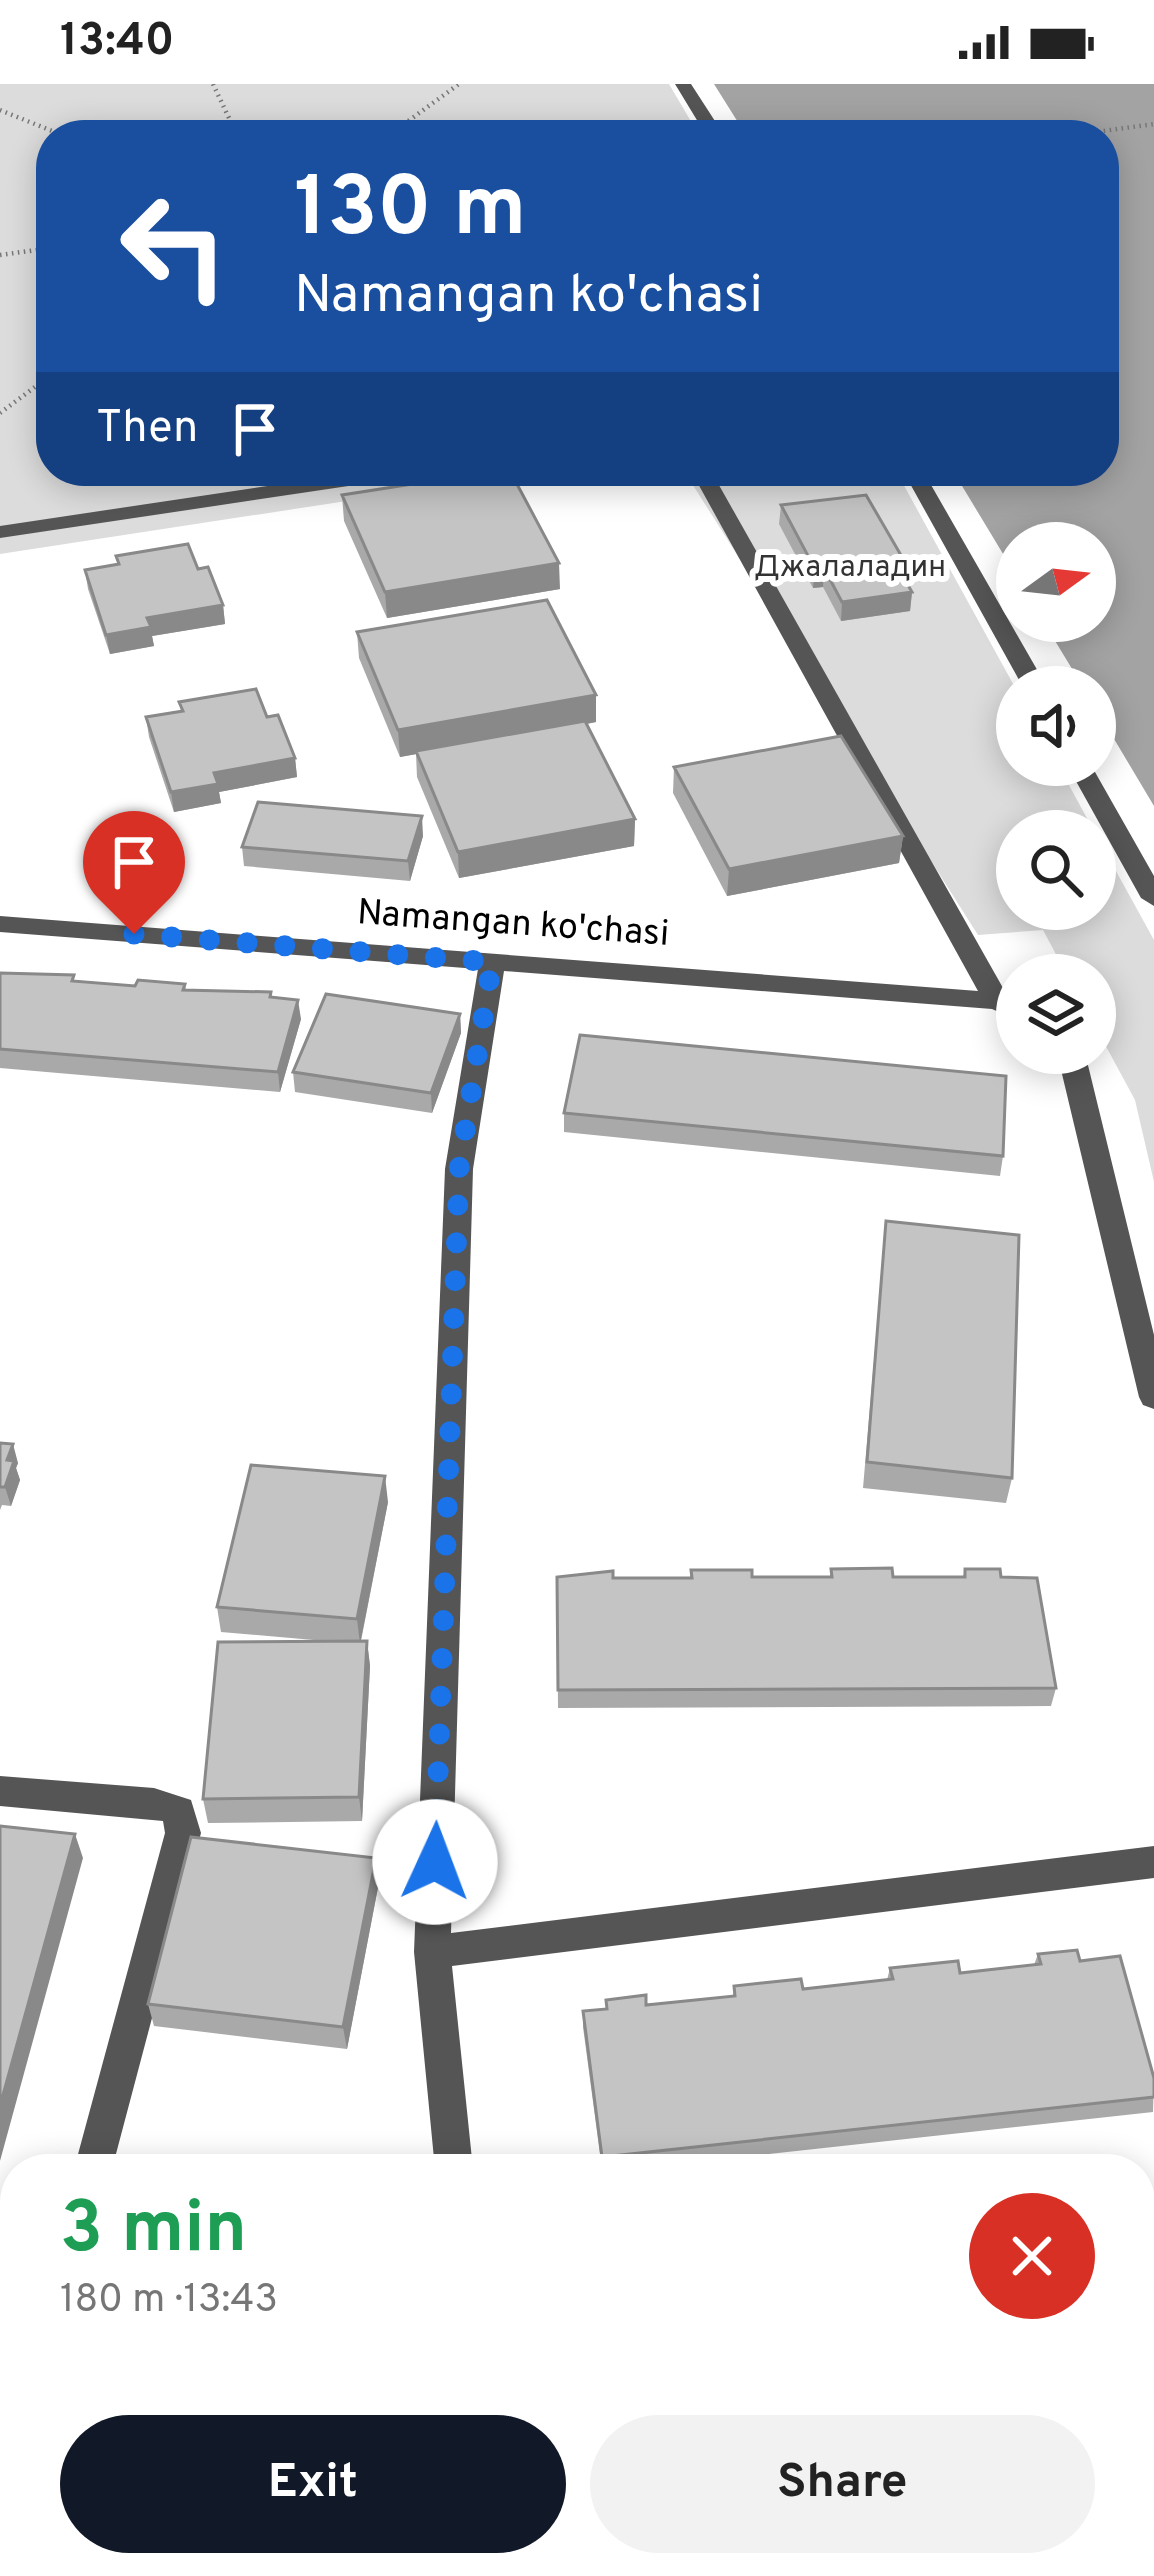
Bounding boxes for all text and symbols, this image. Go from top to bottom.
text: 13:40 [60,14,174,71]
text: 130 m [294,159,526,265]
icon: left [96,168,252,324]
text: Namangan ko'chasi [294,263,763,332]
icon: arrive [222,396,288,462]
text: Then [96,401,198,458]
north arrow [996,522,1116,642]
map controls [996,522,1116,1074]
park label: Джалаладин [754,550,946,587]
button: sound [996,666,1116,786]
button: search [996,810,1116,930]
pin [83,811,185,934]
icon: arrive [101,829,167,895]
street label: Namangan ko'chasi [355,891,671,959]
button: layers [996,954,1116,1074]
position arrow [372,1799,498,1925]
text: 3 min [60,2186,247,2278]
button: close [969,2193,1095,2319]
text: 180 m · 13:43 [60,2277,278,2326]
button: Exit [60,2415,566,2553]
button: Share [590,2415,1095,2553]

